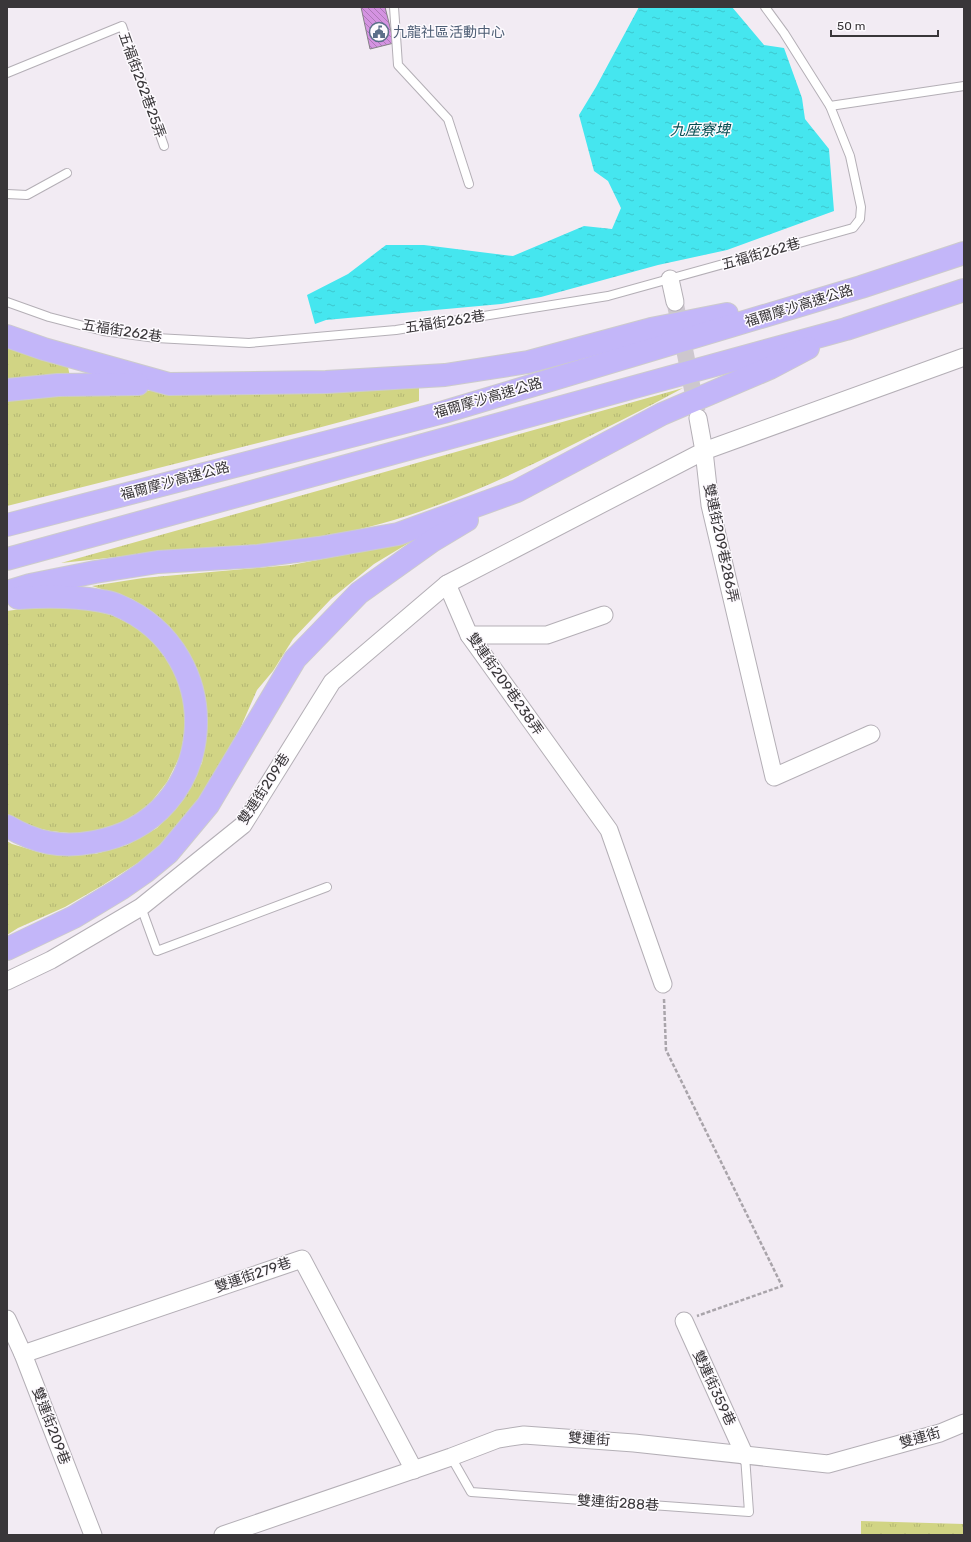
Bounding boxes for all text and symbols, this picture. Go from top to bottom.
scale bar [831,12,938,38]
text: 50 m [837,19,865,33]
public building icon: 九龍社區活動中心 [368,21,390,43]
place label: 九龍社區活動中心 [393,24,505,41]
street label: 五福街262巷25弄 [115,30,169,140]
water label: 九座寮埤 [670,121,732,139]
street label: 五福街262巷 [720,235,802,273]
street label: 福爾摩沙高速公路 [743,281,855,331]
street label: 五福街262巷 [404,307,486,337]
street label: 五福街262巷 [81,316,163,346]
street label: 福爾摩沙高速公路 [432,374,544,422]
street label: 福爾摩沙高速公路 [119,458,231,504]
street label: 雙連街209巷286弄 [700,482,742,604]
street label: 雙連街209巷238弄 [463,630,547,738]
street label: 雙連街209巷 [235,750,293,828]
street label: 雙連街279巷 [213,1254,293,1296]
street label: 雙連街359巷 [689,1348,739,1428]
street label: 雙連街209巷 [28,1385,74,1467]
street label: 雙連街 [897,1424,943,1452]
street label: 雙連街 [567,1429,611,1449]
street label: 雙連街288巷 [576,1492,660,1514]

